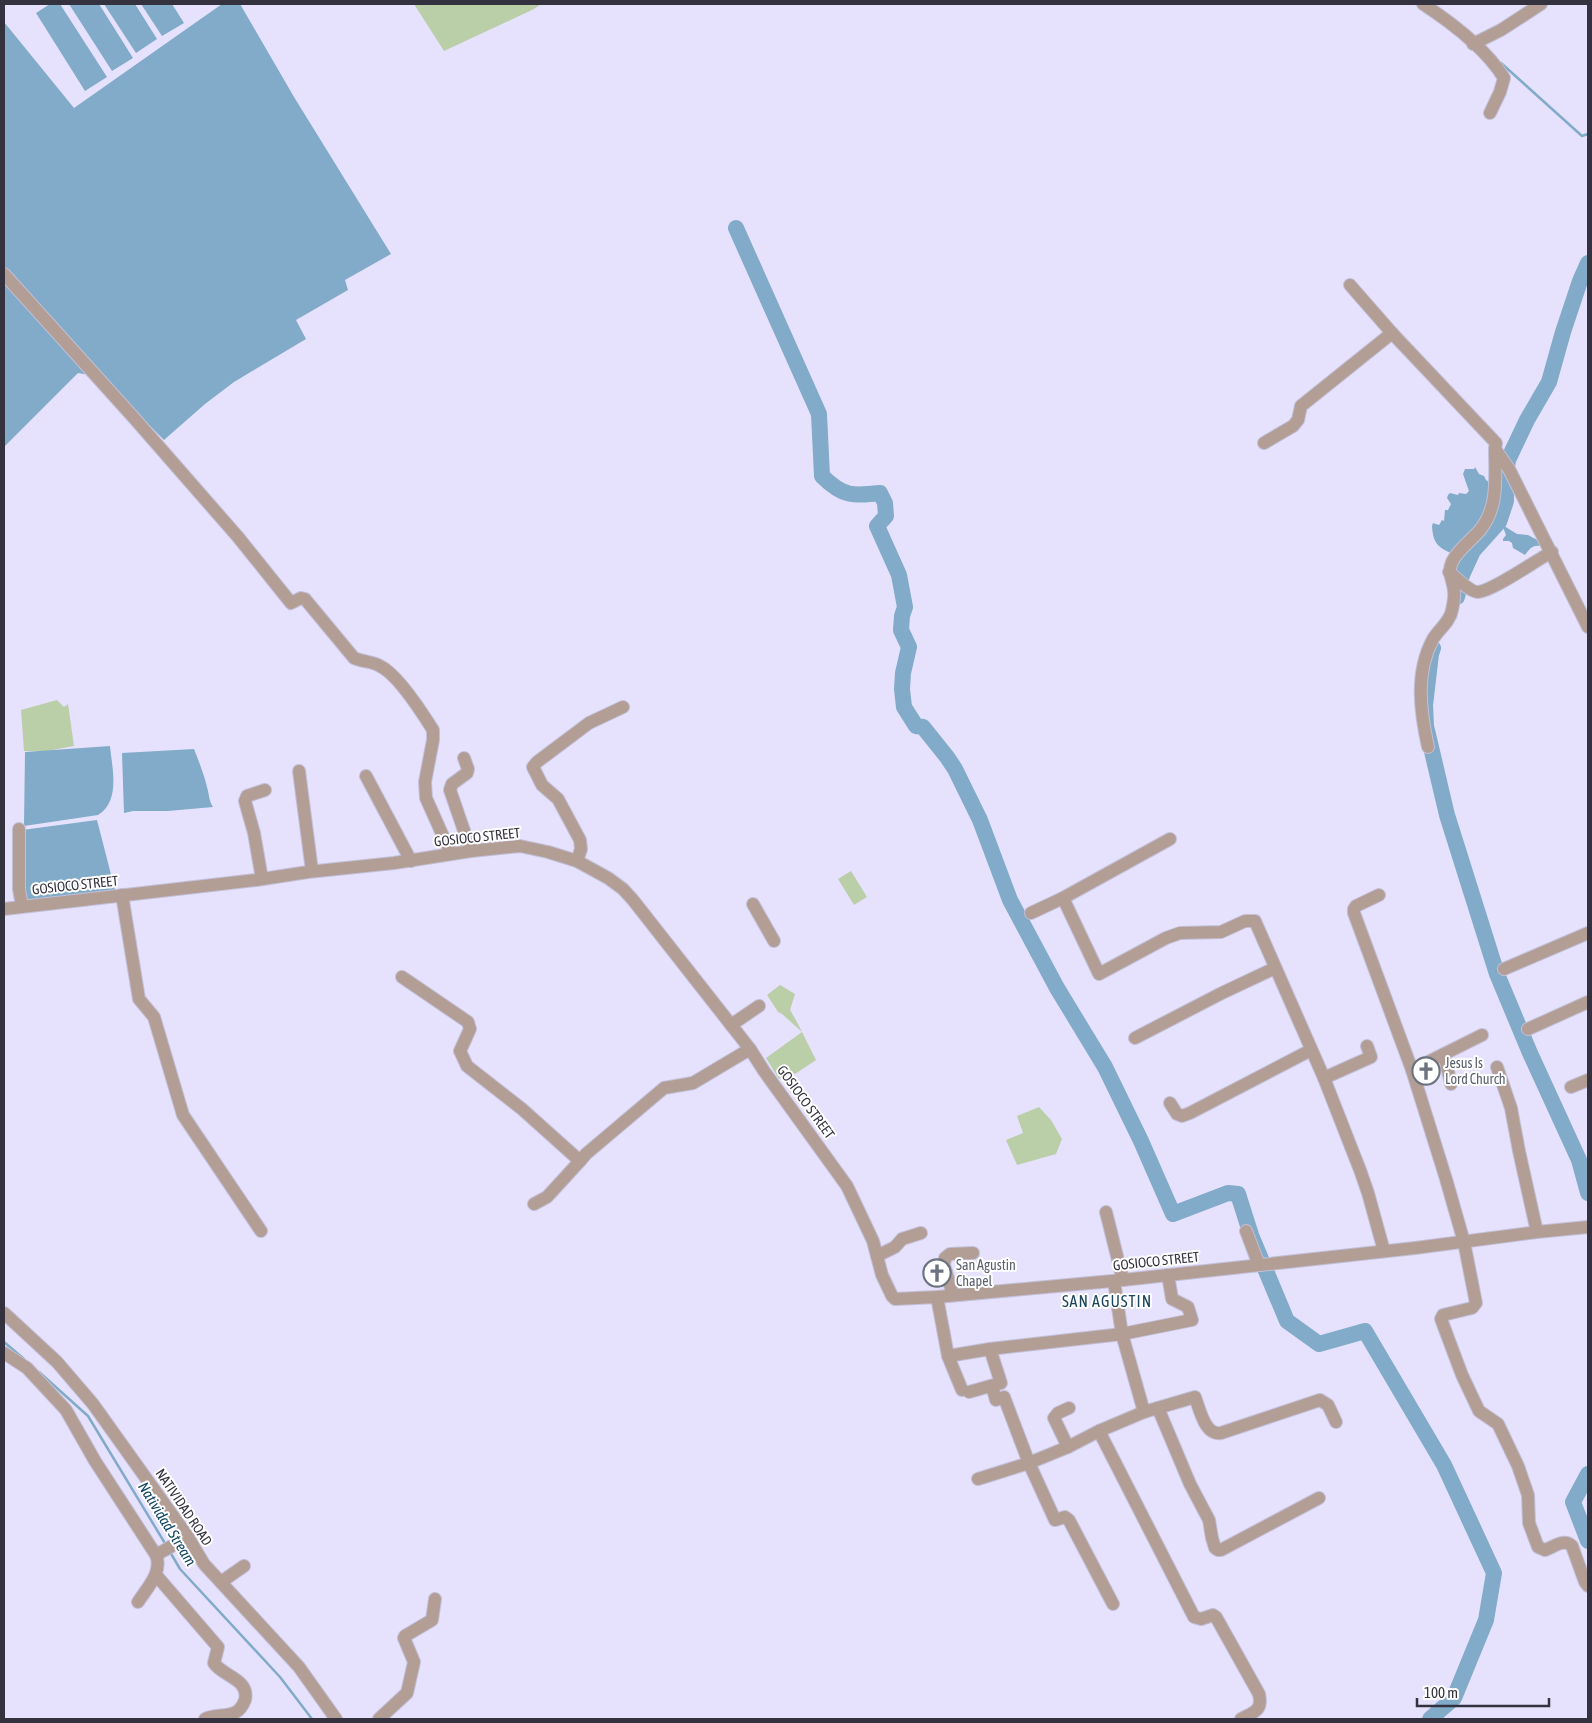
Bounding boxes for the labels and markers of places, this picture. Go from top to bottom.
place label: Jesus Is Lord Church [1445,1055,1506,1087]
church icon: Jesus Is Lord Church [1411,1056,1441,1086]
place label: San Agustin Chapel [956,1257,1016,1289]
church icon: San Agustin Chapel [922,1258,952,1288]

